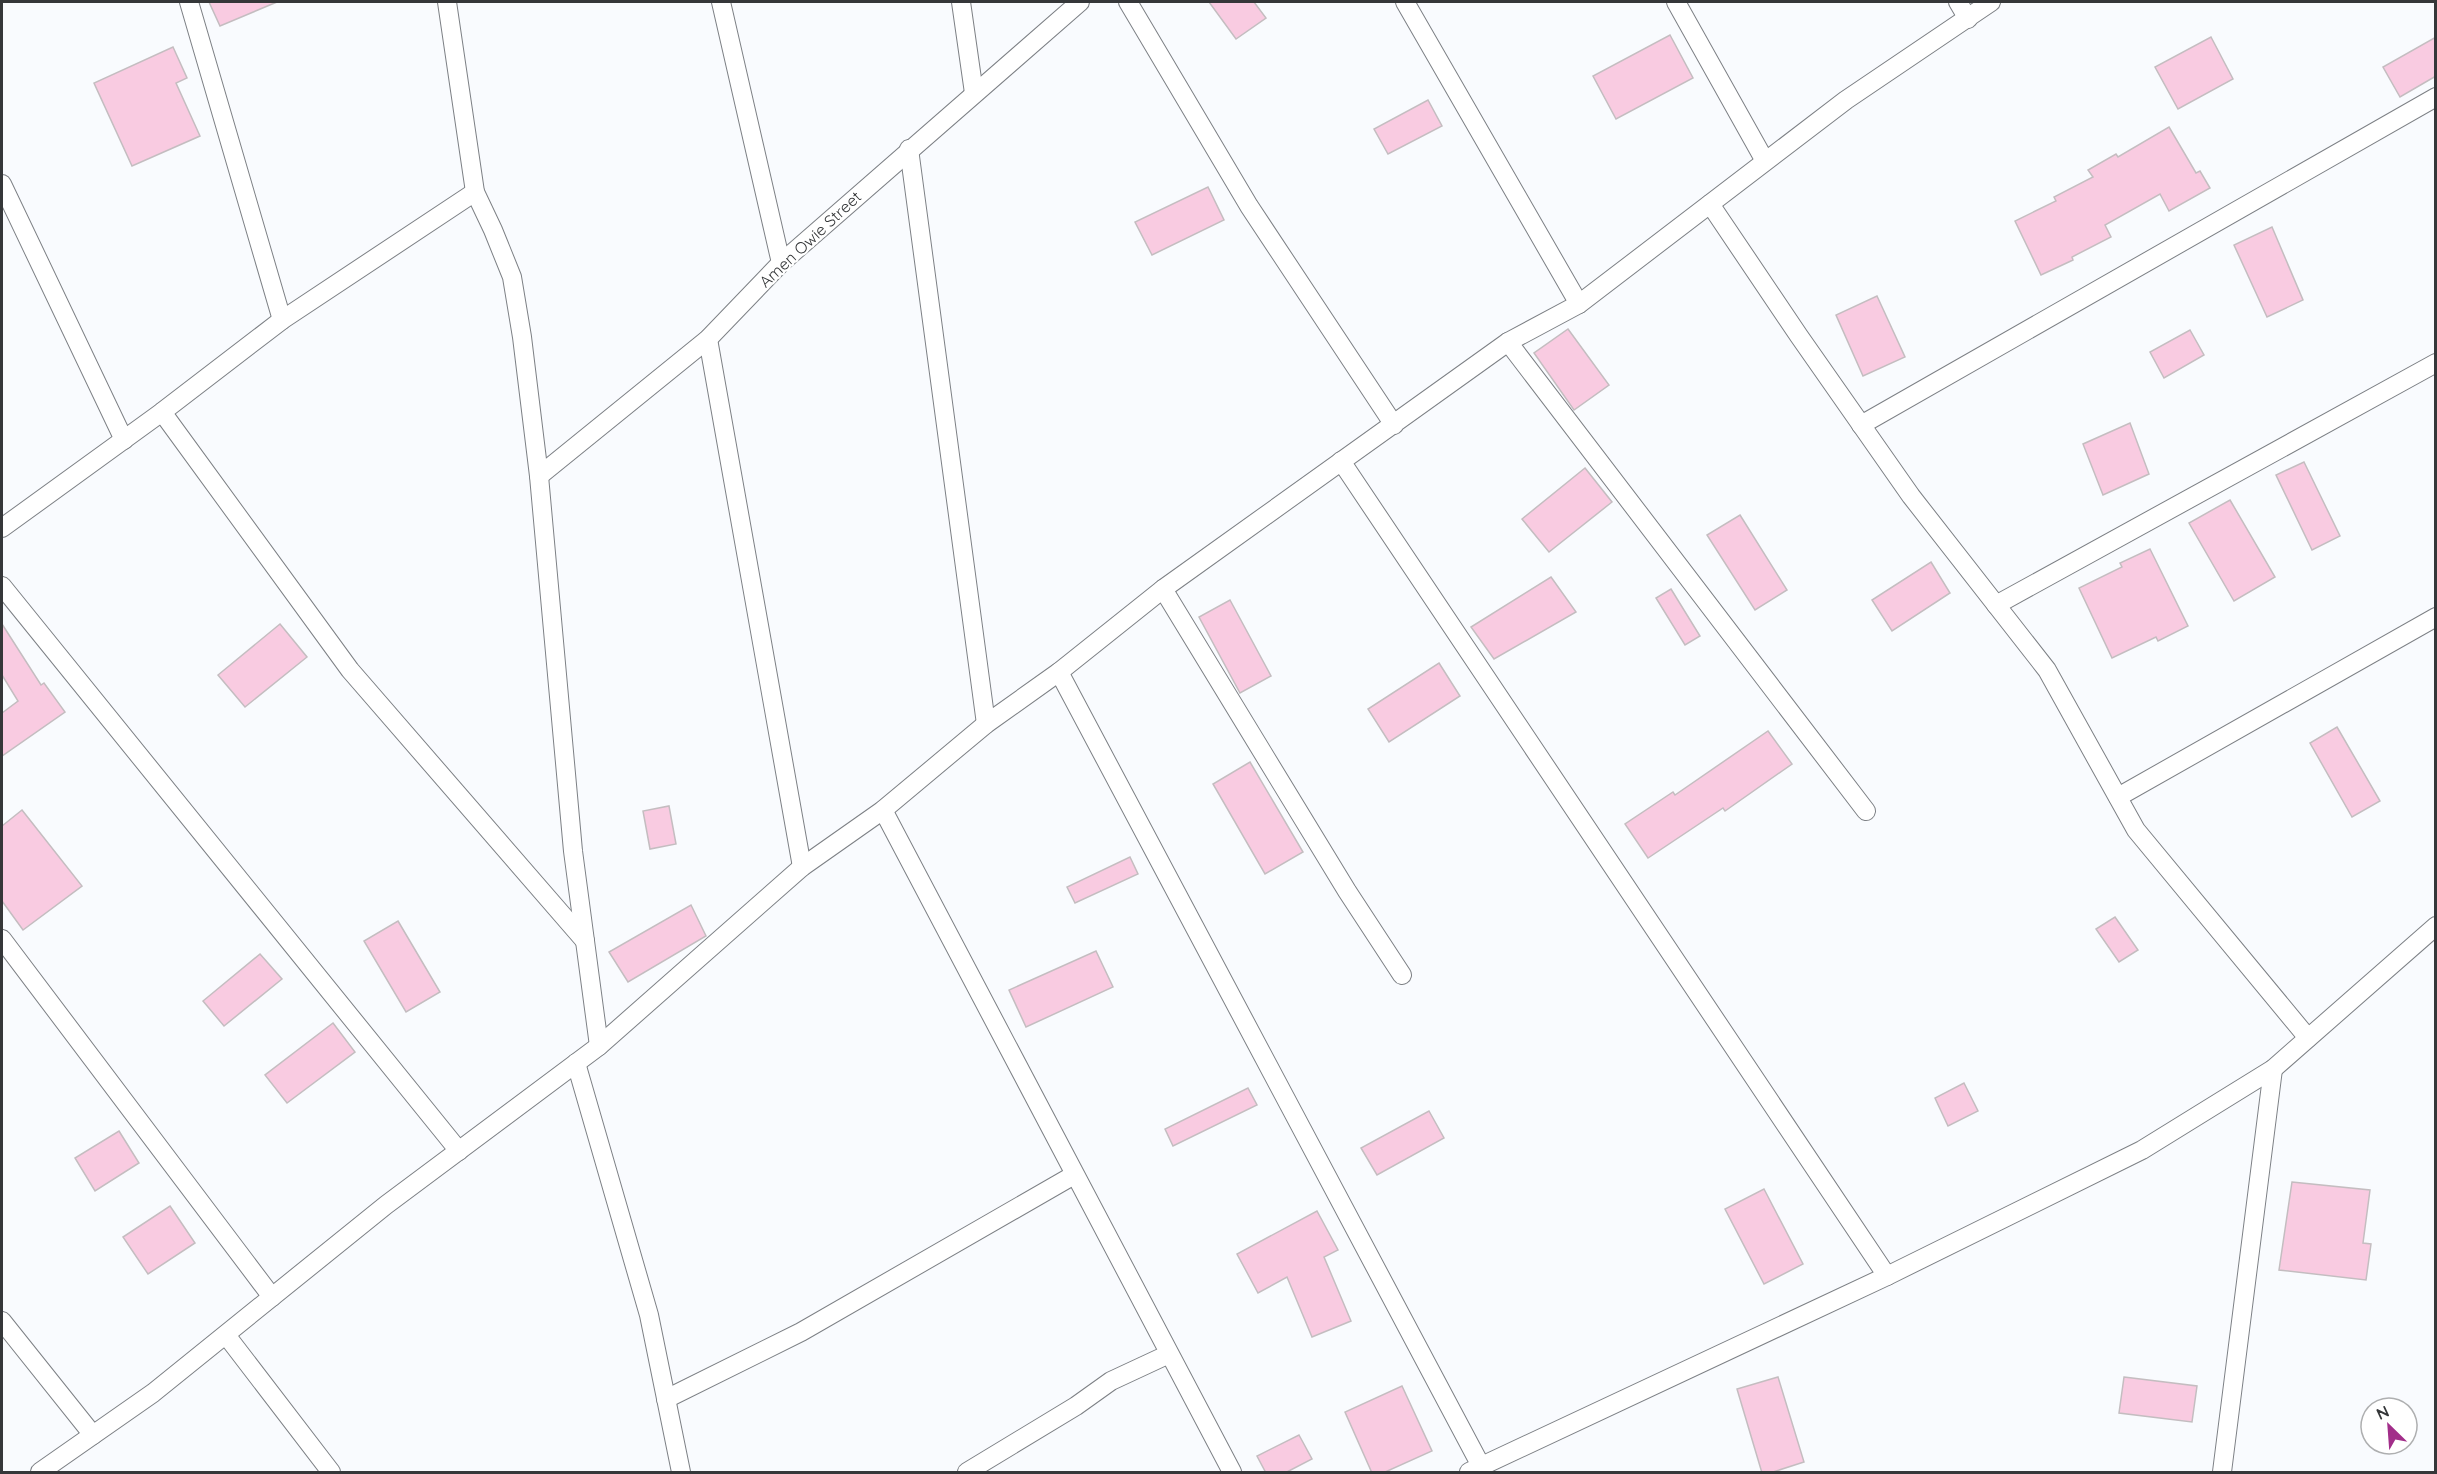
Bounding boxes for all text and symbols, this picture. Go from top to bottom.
street label: Amen Owie Street [755,187,865,291]
north arrow [2359,1396,2419,1456]
text: N [2373,1401,2392,1424]

